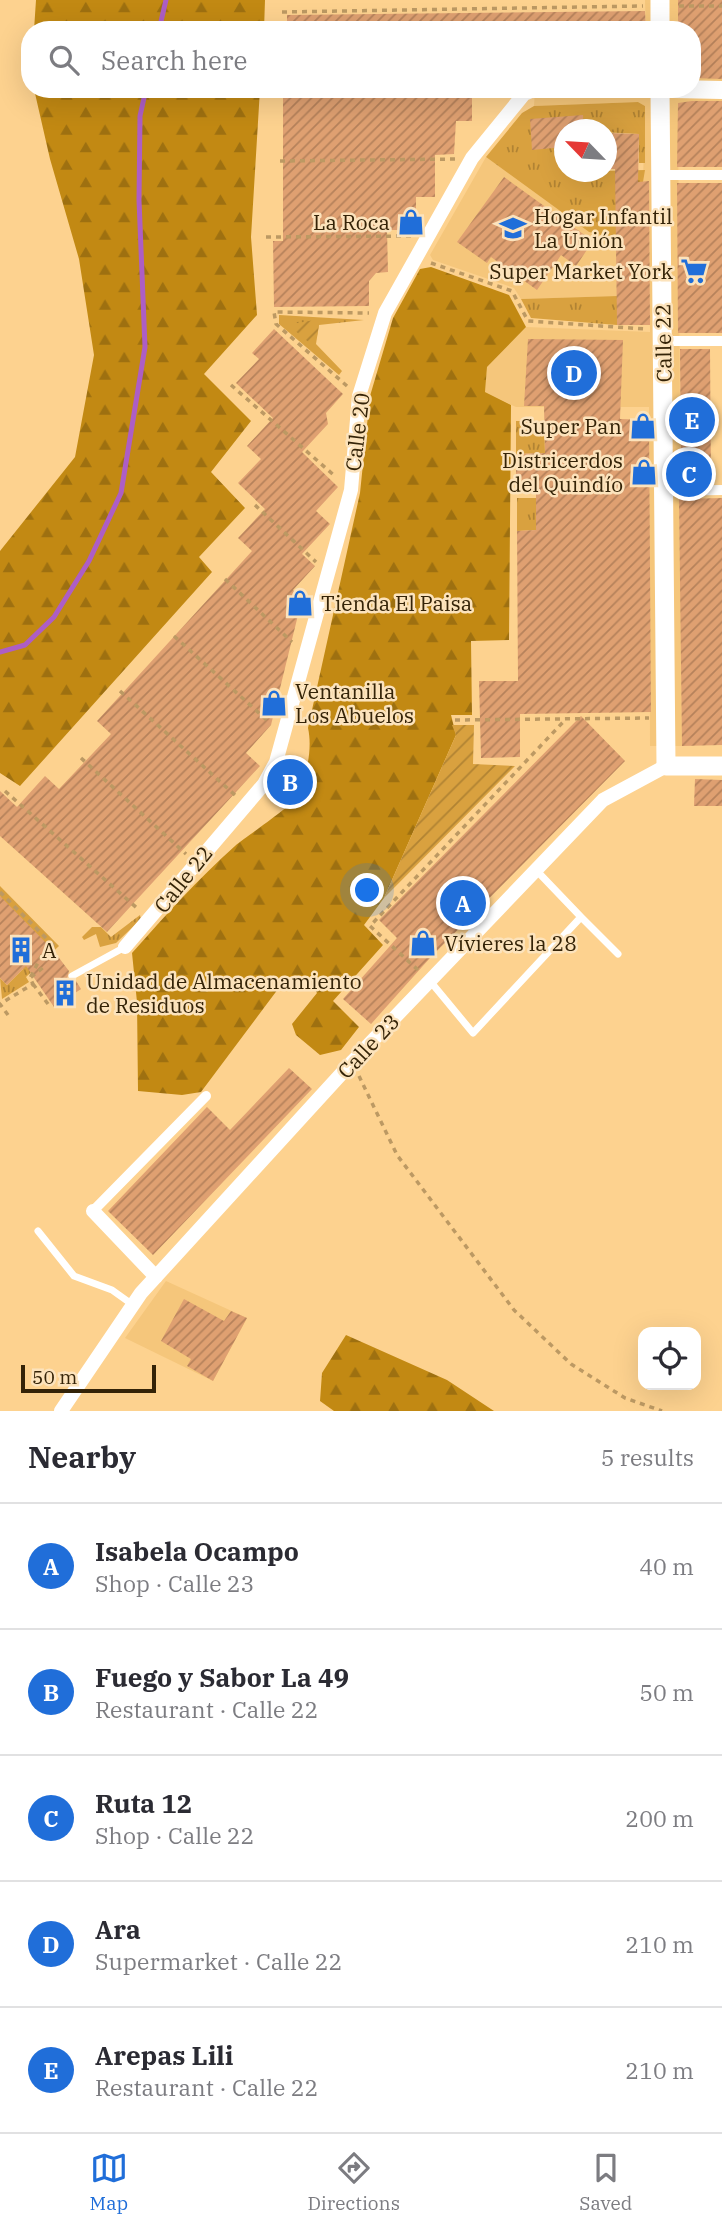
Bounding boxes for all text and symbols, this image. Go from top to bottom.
search box [21,21,701,98]
icon: search [45,41,83,79]
text: Search here [101,43,247,77]
north arrow [554,119,617,182]
place label: Hogar Infantil La Unión [534,202,672,254]
shop icon: La Roca [396,207,426,237]
place label: La Roca [313,208,390,236]
school or university icon: Hogar Infantil La Unión [498,213,528,243]
supermarket icon: Super Market York [679,256,709,286]
place label: Super Market York [489,257,674,285]
street label: Calle 22 [648,303,678,383]
pin: D [551,347,597,399]
street label: Calle 20 [338,391,376,473]
pin: E [669,394,715,446]
shop icon: Super Pan [628,411,658,441]
place label: Super Pan [520,412,622,440]
place label: Districerdos del Quindío [502,446,623,498]
pin: C [666,448,712,500]
shop icon: Districerdos del Quindío [629,457,659,487]
shop icon: Tienda El Paisa [285,588,315,618]
place label: Tienda El Paisa [321,589,472,617]
place label: Ventanilla Los Abuelos [295,677,414,729]
shop icon: Ventanilla Los Abuelos [259,688,289,718]
pin: B [267,756,313,808]
street label: Calle 22 [147,840,219,918]
your location [350,873,384,907]
pin: A [440,877,486,929]
shop icon: Vívieres la 28 [408,928,438,958]
place label: Vívieres la 28 [444,929,577,957]
building icon: A [6,935,36,965]
place label: A [42,936,57,964]
place label: Unidad de Almacenamiento de Residuos [86,967,362,1019]
building icon: Unidad de Almacenamiento de Residuos [50,978,80,1008]
street label: Calle 23 [331,1008,405,1084]
map controls [638,1327,701,1390]
button: locate [638,1327,701,1390]
scale bar [21,1362,156,1394]
text: 50 m [32,1365,77,1389]
text: Nearby [28,1437,136,1476]
text: 5 results [601,1442,694,1472]
text: Isabela Ocampo [95,1534,299,1568]
text: A [43,1551,59,1581]
text: 40 m [639,1551,694,1581]
text: Shop · Calle 23 [95,1568,254,1598]
text: Fuego y Sabor La 49 [95,1660,349,1694]
text: B [43,1677,59,1707]
text: 50 m [639,1677,694,1707]
text: Restaurant · Calle 22 [95,1694,318,1724]
text: Ruta 12 [95,1786,192,1820]
text: C [43,1803,59,1833]
text: 200 m [625,1803,694,1833]
text: Shop · Calle 22 [95,1820,254,1850]
text: Ara [95,1912,141,1946]
text: D [42,1929,60,1959]
text: 210 m [625,1929,694,1959]
text: Supermarket · Calle 22 [95,1946,342,1976]
text: Arepas Lili [95,2038,234,2072]
text: E [43,2055,59,2085]
text: 210 m [625,2055,694,2085]
text: Restaurant · Calle 22 [95,2072,318,2102]
tab: Map [90,2149,128,2215]
tab: Directions [307,2149,400,2215]
tab: Saved [579,2149,632,2215]

